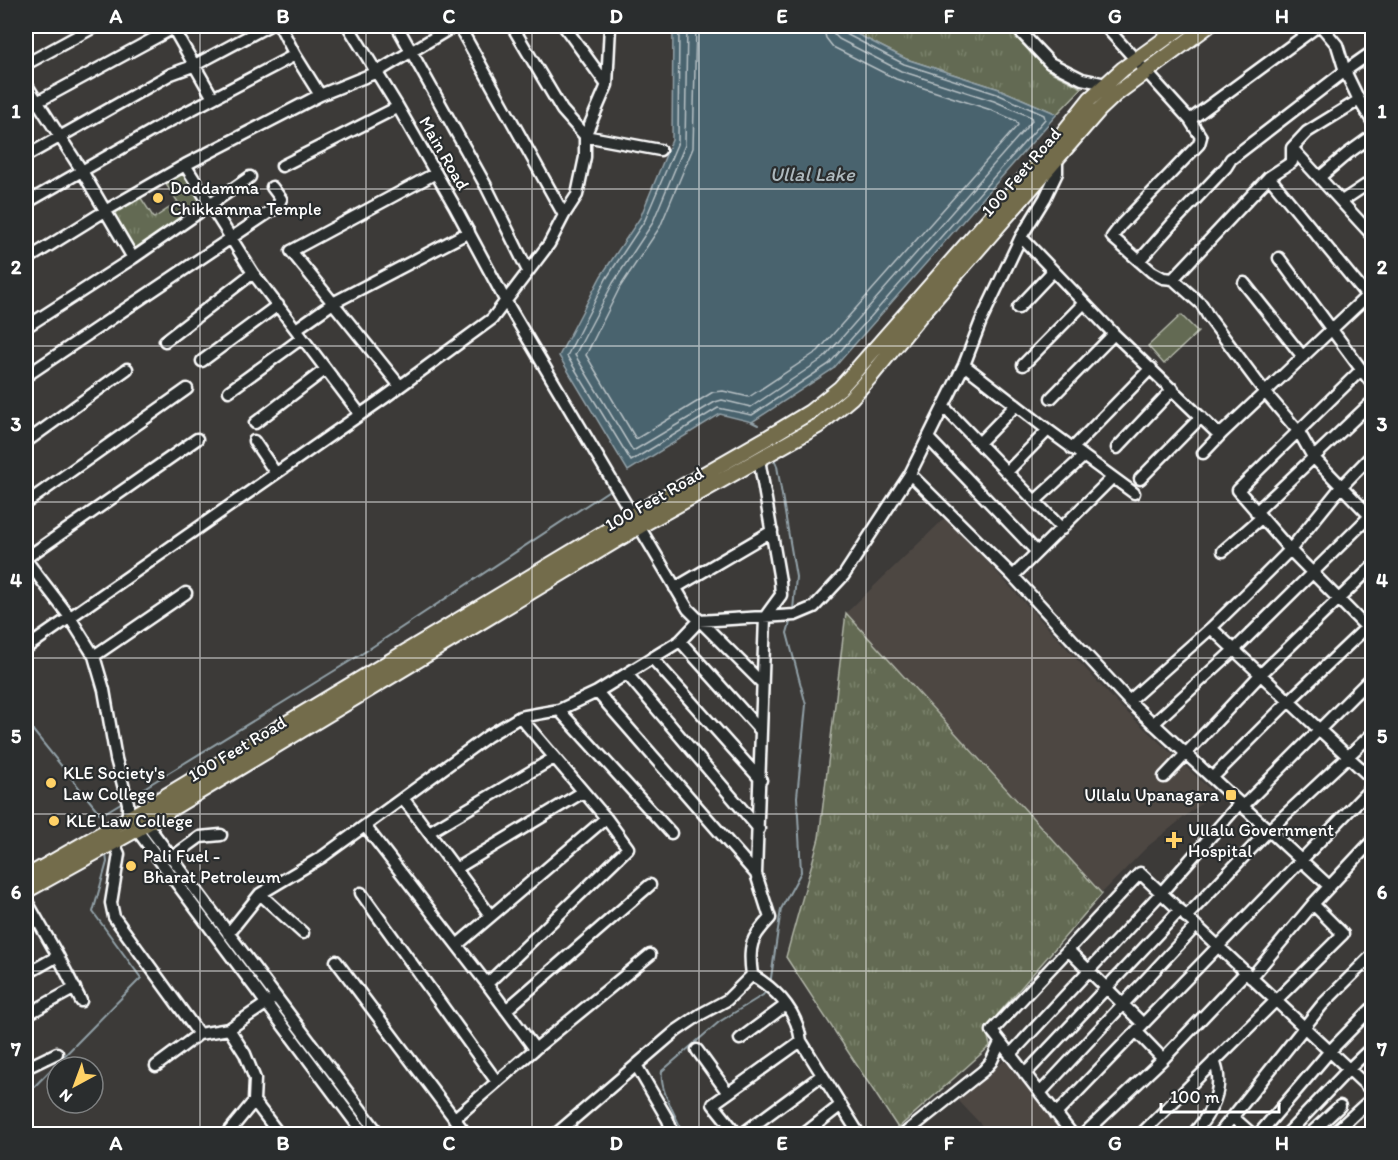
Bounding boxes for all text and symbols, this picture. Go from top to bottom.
text: A [109,4,123,28]
text: B [277,4,290,28]
text: C [443,4,456,28]
text: D [609,4,623,28]
text: E [776,4,788,28]
text: F [944,4,955,28]
text: G [1108,4,1122,28]
text: H [1275,4,1289,28]
text: 1 [11,99,21,123]
text: 1 [1377,99,1387,123]
street label: Main Road [414,112,474,194]
street label: 100 Feet Road [976,123,1066,221]
water label: Ullal Lake [769,162,856,186]
place label: Doddamma Chikkamma Temple [170,177,321,220]
marker: Doddamma Chikkamma Temple [151,191,165,205]
text: 2 [11,255,22,279]
text: 2 [1377,255,1388,279]
text: 3 [11,412,22,436]
text: 3 [1377,412,1388,436]
street label: 100 Feet Road [601,462,708,536]
text: 4 [10,568,22,592]
text: 4 [1376,568,1388,592]
street label: 100 Feet Road [184,711,290,787]
text: 5 [11,724,22,748]
text: 5 [1377,724,1388,748]
place label: KLE Society's Law College [63,762,165,805]
marker: KLE Society's Law College [44,776,58,790]
place label: Ullalu Upanagara [1084,784,1220,806]
marker: Ullalu Upanagara [1224,788,1238,802]
place label: KLE Law College [66,810,193,832]
marker: KLE Law College [47,814,61,828]
place label: Ullalu Government Hospital [1188,819,1334,862]
marker: Ullalu Government Hospital [1165,831,1183,849]
place label: Pali Fuel - Bharat Petroleum [143,845,281,888]
marker: Pali Fuel - Bharat Petroleum [124,859,138,873]
text: 6 [11,880,22,904]
text: 6 [1377,880,1388,904]
text: 7 [10,1037,21,1061]
text: 7 [1376,1037,1387,1061]
north arrow [45,1055,105,1115]
scale bar [1161,1076,1280,1114]
text: N [55,1085,76,1107]
text: 100 m [1170,1086,1220,1108]
text: A [109,1131,123,1155]
text: B [277,1131,290,1155]
text: C [443,1131,456,1155]
text: D [609,1131,623,1155]
text: E [776,1131,788,1155]
text: F [944,1131,955,1155]
text: G [1108,1131,1122,1155]
text: H [1275,1131,1289,1155]

